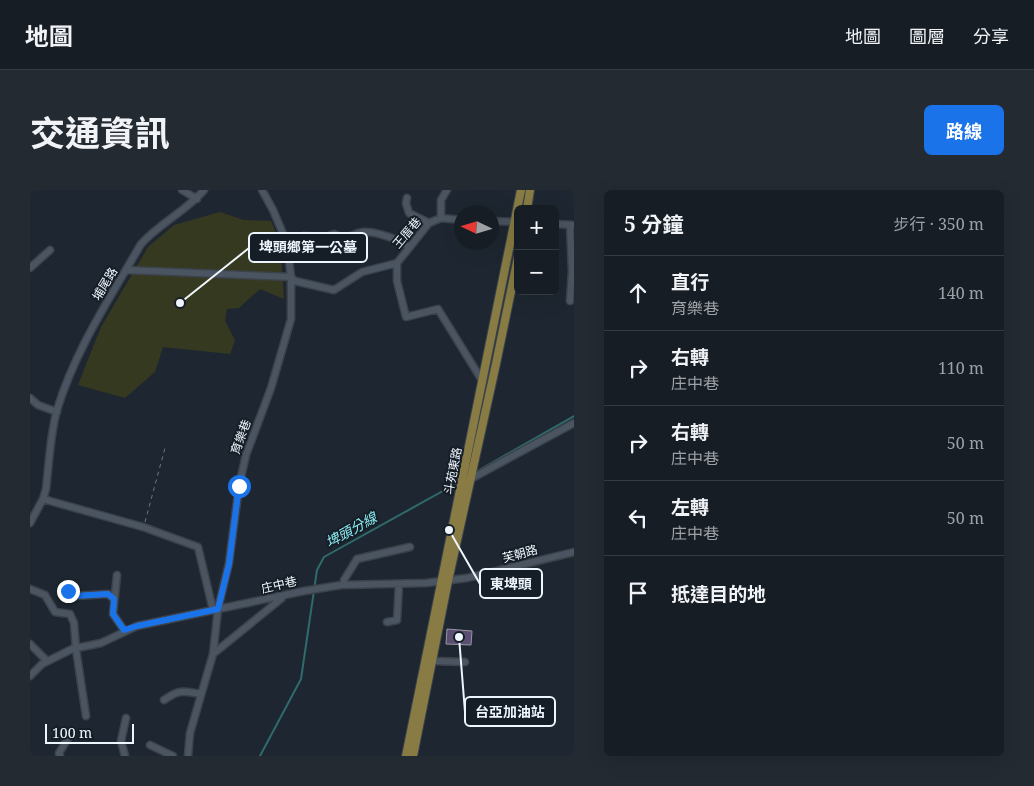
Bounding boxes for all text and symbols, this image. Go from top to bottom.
text: 地圖 [25,19,73,52]
text: 地圖 [845,24,881,48]
text: 圖層 [909,24,945,48]
text: 分享 [973,24,1009,48]
button: 路線 [924,105,1004,155]
text: 交通資訊 [30,109,170,156]
north arrow [454,205,499,250]
map controls [514,205,559,295]
button: + [514,205,559,250]
text: 5 分鐘 [624,210,683,238]
street label: 王厝巷 [389,213,425,252]
text: 步行 · 350 m [894,213,984,235]
callout: 埤頭鄉第一公墓 [249,233,367,262]
text: 埤頭鄉第一公墓 [259,237,357,256]
button: − [514,250,559,295]
street label: 埔尾路 [88,264,121,304]
text: 直行 [671,269,709,295]
icon: ahead [624,279,652,307]
text: 140 m [938,282,984,304]
text: 育樂巷 [671,297,719,319]
text: 右轉 [671,344,709,370]
icon: right [624,354,652,382]
text: 110 m [938,357,984,379]
text: 庄中巷 [671,372,719,394]
street label: 育樂巷 [226,417,255,457]
text: 右轉 [671,419,709,445]
icon: right [624,429,652,457]
text: 50 m [947,432,984,454]
street label: 斗苑東路 [440,446,465,496]
text: 庄中巷 [671,447,719,469]
route start [228,475,251,498]
text: 左轉 [671,494,709,520]
icon: left [624,504,652,532]
water label: 埤頭分線 [322,507,382,551]
text: 50 m [947,507,984,529]
text: 庄中巷 [671,522,719,544]
street label: 芙朝路 [500,541,539,566]
callout: 東埤頭 [480,569,542,598]
street label: 庄中巷 [259,572,298,597]
text: 東埤頭 [490,574,532,593]
icon: arrive [624,579,652,607]
route end [57,580,80,603]
text: 抵達目的地 [671,581,766,607]
callout: 台亞加油站 [465,697,555,726]
text: 台亞加油站 [475,702,545,721]
scale bar [45,721,134,744]
text: 100 m [52,723,92,742]

